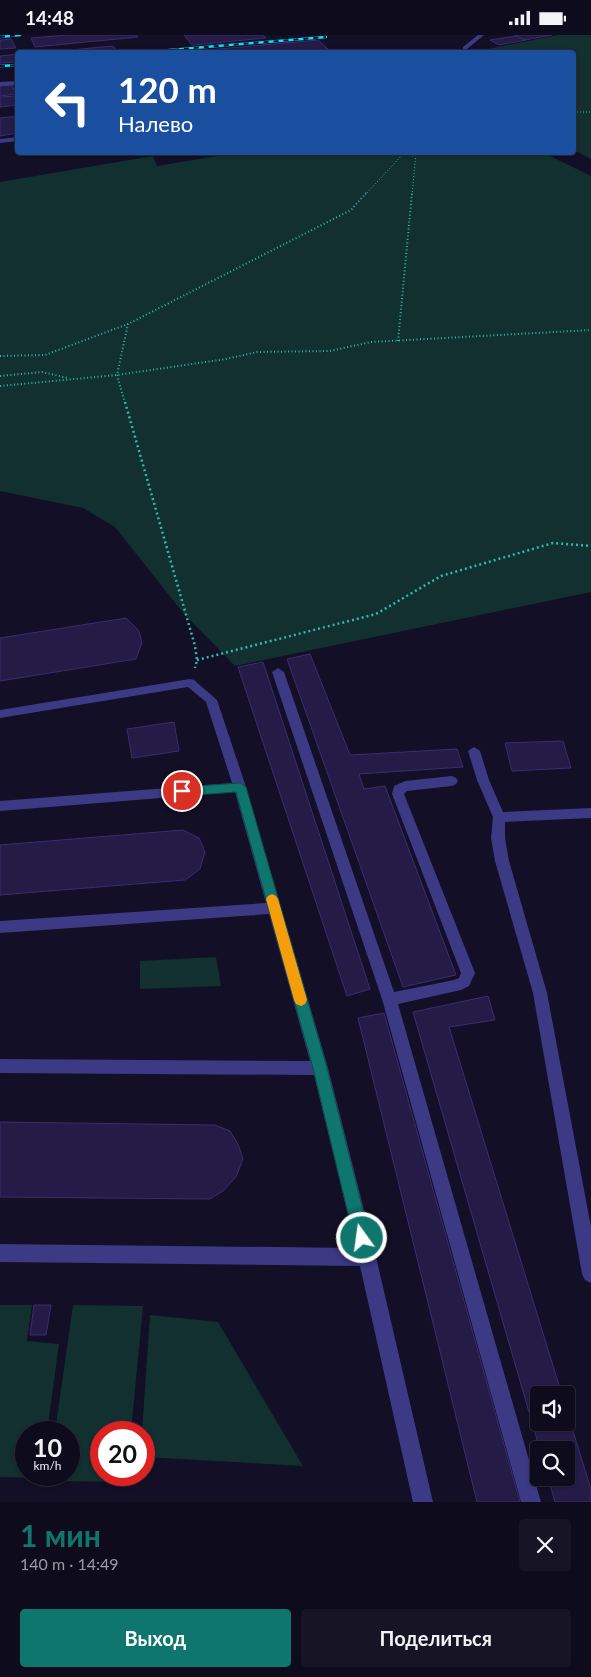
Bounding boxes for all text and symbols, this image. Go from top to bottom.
text: 14:48 [25,6,74,29]
text: 120 m [118,68,217,110]
icon: left [35,70,100,135]
text: Налево [118,110,193,137]
pin [161,770,203,812]
icon: arrive [168,777,196,805]
position arrow [335,1211,387,1263]
map controls [530,1386,575,1486]
button: sound [530,1386,575,1431]
speed limit sign: 20 [90,1421,155,1486]
text: 10 [33,1432,62,1462]
button: search [530,1441,575,1486]
text: km/h [33,1458,62,1473]
text: 1 мин [20,1517,101,1553]
button: close [519,1519,571,1571]
text: 140 m · 14:49 [20,1554,119,1573]
button: Выход [20,1609,291,1667]
button: Поделиться [301,1609,571,1667]

